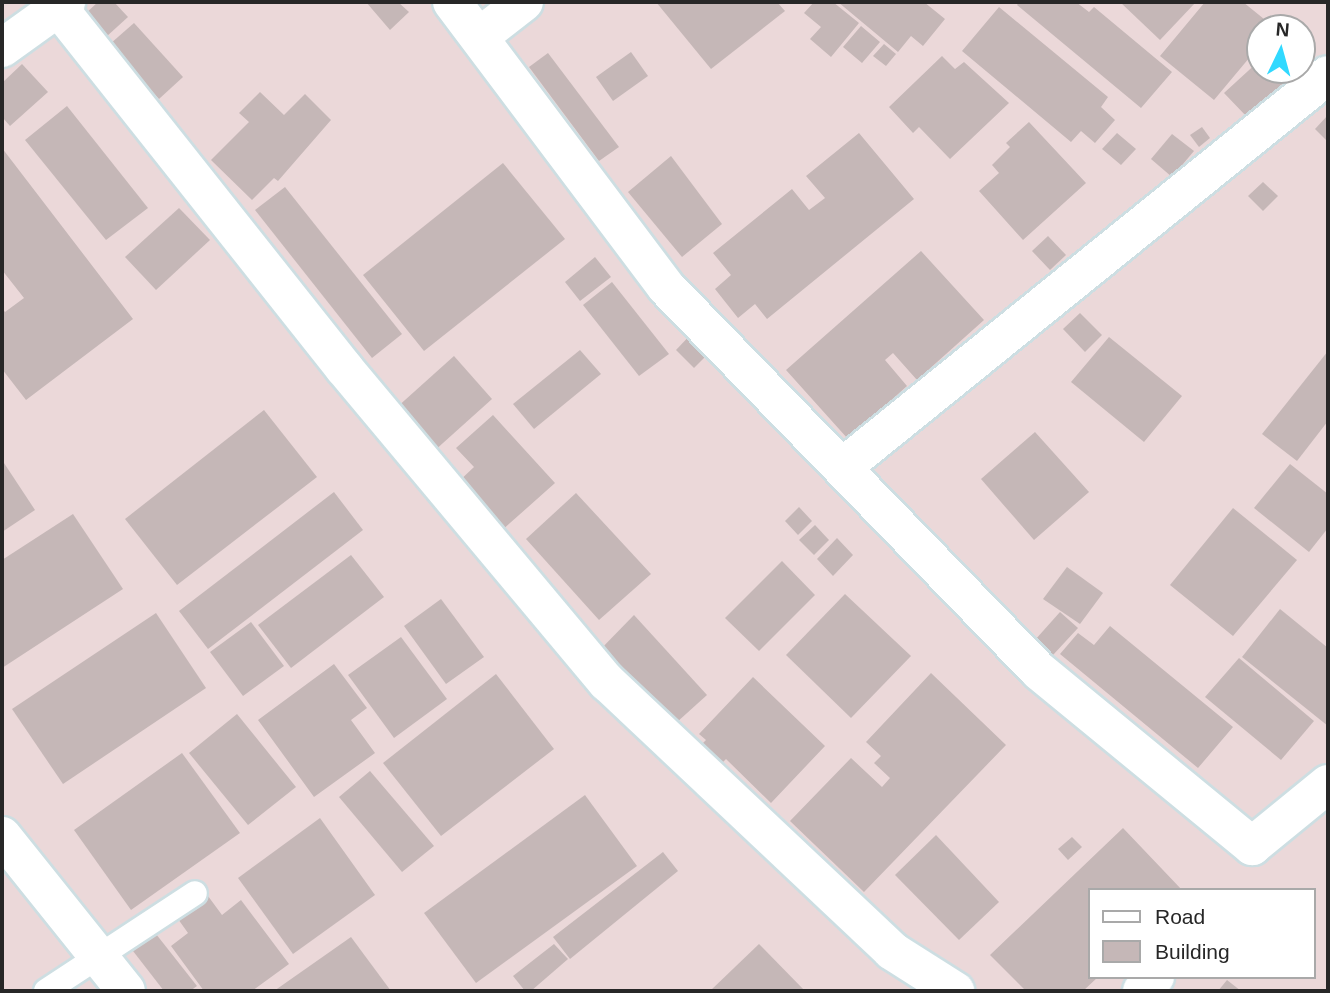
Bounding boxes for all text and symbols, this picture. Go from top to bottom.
north arrow [1246,14,1316,84]
text: N [1275,19,1290,41]
legend [1088,888,1316,979]
text: Road [1155,905,1205,928]
text: Building [1155,940,1230,963]

